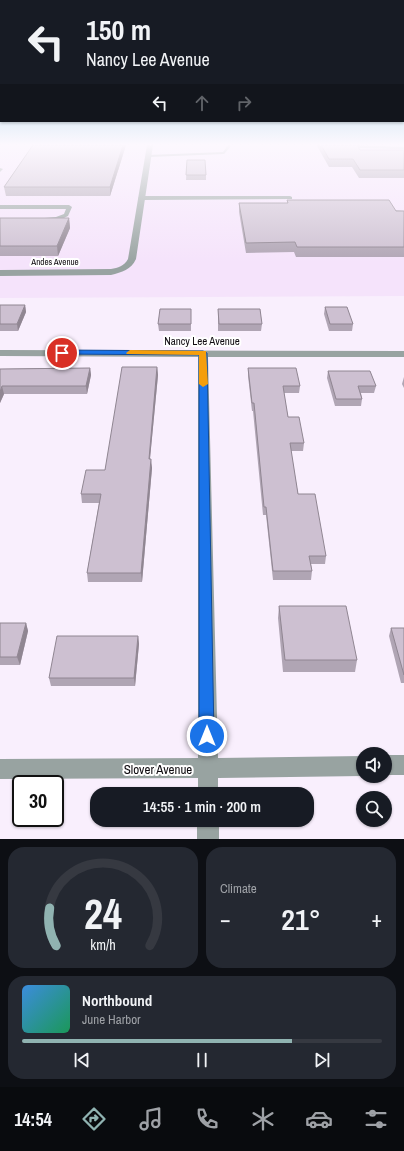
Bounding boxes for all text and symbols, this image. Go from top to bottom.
text: 150 m [86,11,151,49]
icon: left [20,16,72,68]
text: Nancy Lee Avenue [86,47,210,72]
icon: left [149,92,171,114]
icon: ahead [191,92,213,114]
icon: right [233,92,255,114]
street label: Andes Avenue [30,256,79,268]
street label: Nancy Lee Avenue [164,334,240,348]
pin [45,336,79,370]
icon: arrive [51,342,73,364]
position arrow [186,715,228,757]
map controls [356,747,392,827]
button: sound [356,747,392,783]
street label: Slover Avenue [124,761,192,778]
speed limit sign: 30 [12,775,64,827]
button: search [356,791,392,827]
text: 14:55 · 1 min · 200 m [143,796,261,817]
text: Climate [220,880,257,897]
text: 24 [84,885,122,941]
text: 21° [281,899,321,939]
text: − [220,904,231,934]
text: + [371,904,382,934]
text: km/h [90,934,116,953]
text: Northbound [82,990,152,1011]
text: June Harbor [82,1011,141,1028]
icon: previous [71,1049,93,1071]
icon: pause [191,1049,213,1071]
icon: next [311,1049,333,1071]
icon: directions [80,1105,108,1133]
icon: music [137,1105,165,1133]
icon: phone [193,1105,221,1133]
icon: climate [249,1105,277,1133]
icon: car [305,1105,333,1133]
icon: filters [362,1105,390,1133]
text: 14:54 [14,1107,52,1132]

